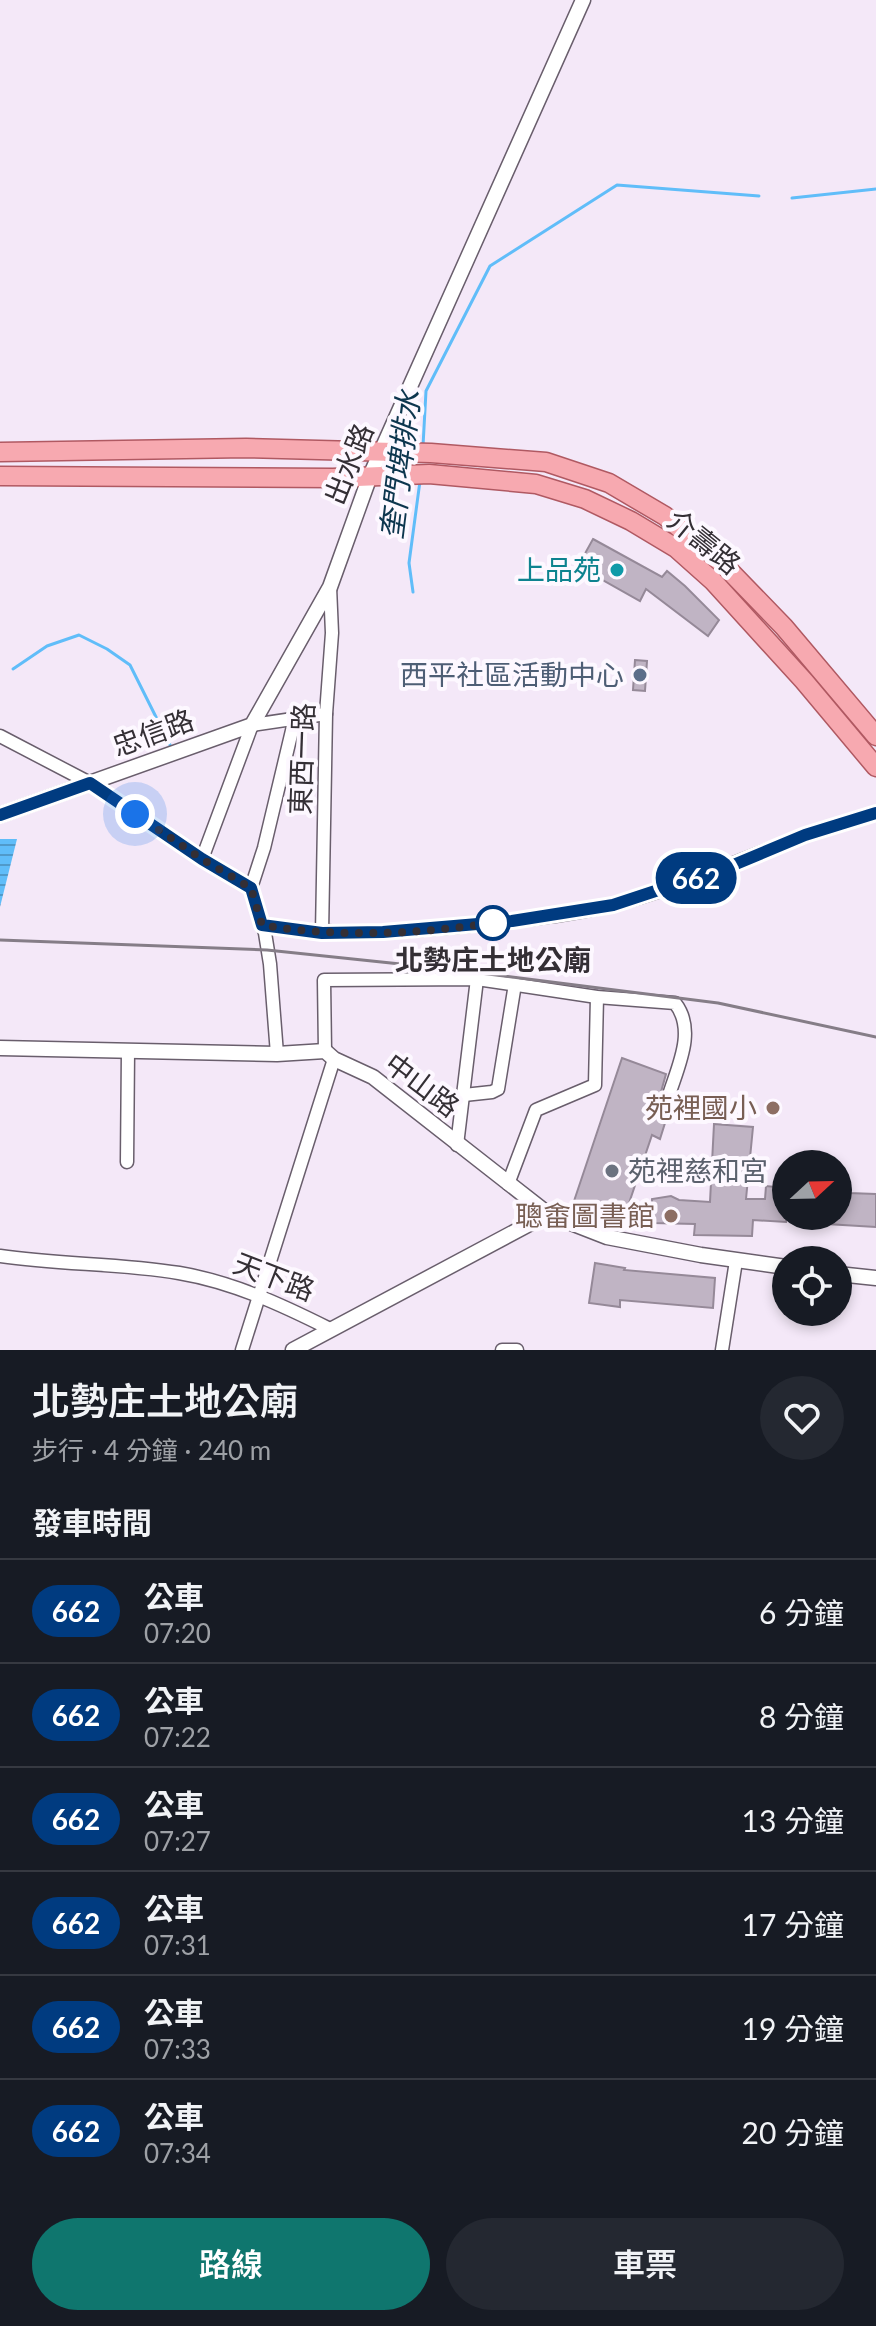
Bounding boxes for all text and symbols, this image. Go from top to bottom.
water label: 奎門埤排水 [372,386,426,541]
street label: 出水路 [317,418,380,509]
street label: 介壽路 [661,502,748,581]
place label: 上品苑 [517,552,601,586]
marker: 上品苑 [608,561,626,579]
place label: 西平社區活動中心 [400,657,624,691]
marker: 西平社區活動中心 [631,666,649,684]
street label: 忠信路 [107,702,198,762]
street label: 東西一路 [282,702,320,816]
your location [115,794,155,834]
line badge: 662 [650,852,742,904]
text: 662 [672,861,720,895]
marker: 北勢庄土地公廟 [476,906,510,940]
place label: 北勢庄土地公廟 [395,942,591,976]
street label: 中山路 [379,1045,466,1123]
place label: 苑裡國小 [645,1090,757,1124]
marker: 苑裡國小 [764,1099,782,1117]
north arrow [772,1150,852,1230]
map controls [772,1150,852,1326]
place label: 苑裡慈和宮 [628,1153,768,1187]
marker: 苑裡慈和宮 [603,1162,621,1180]
place label: 聰畬圖書館 [515,1198,655,1232]
marker: 聰畬圖書館 [662,1207,680,1225]
street label: 天下路 [229,1245,320,1307]
button: locate [772,1246,852,1326]
button: heart [760,1376,844,1460]
text: 北勢庄土地公廟 [32,1377,298,1423]
text: 步行 · 4 分鐘 · 240 m [32,1434,271,1466]
text: 發車時間 [32,1504,152,1540]
text: 公車 [144,1578,204,1614]
text: 662 [52,1594,100,1628]
text: 6 分鐘 [759,1594,844,1630]
text: 07:20 [144,1617,211,1649]
text: 公車 [144,1682,204,1718]
text: 662 [52,1698,100,1732]
text: 8 分鐘 [759,1698,844,1734]
text: 07:22 [144,1721,211,1753]
text: 公車 [144,1786,204,1822]
text: 662 [52,1802,100,1836]
text: 13 分鐘 [742,1802,844,1838]
text: 07:27 [144,1825,211,1857]
text: 公車 [144,1890,204,1926]
text: 662 [52,1906,100,1940]
text: 17 分鐘 [742,1906,844,1942]
text: 07:31 [144,1929,211,1961]
text: 公車 [144,1994,204,2030]
text: 662 [52,2010,100,2044]
text: 19 分鐘 [742,2010,844,2046]
text: 07:33 [144,2033,211,2065]
text: 公車 [144,2098,204,2134]
text: 662 [52,2114,100,2148]
text: 20 分鐘 [742,2114,844,2150]
text: 07:34 [144,2137,211,2169]
button: 路線 [32,2218,430,2310]
button: 車票 [446,2218,844,2310]

